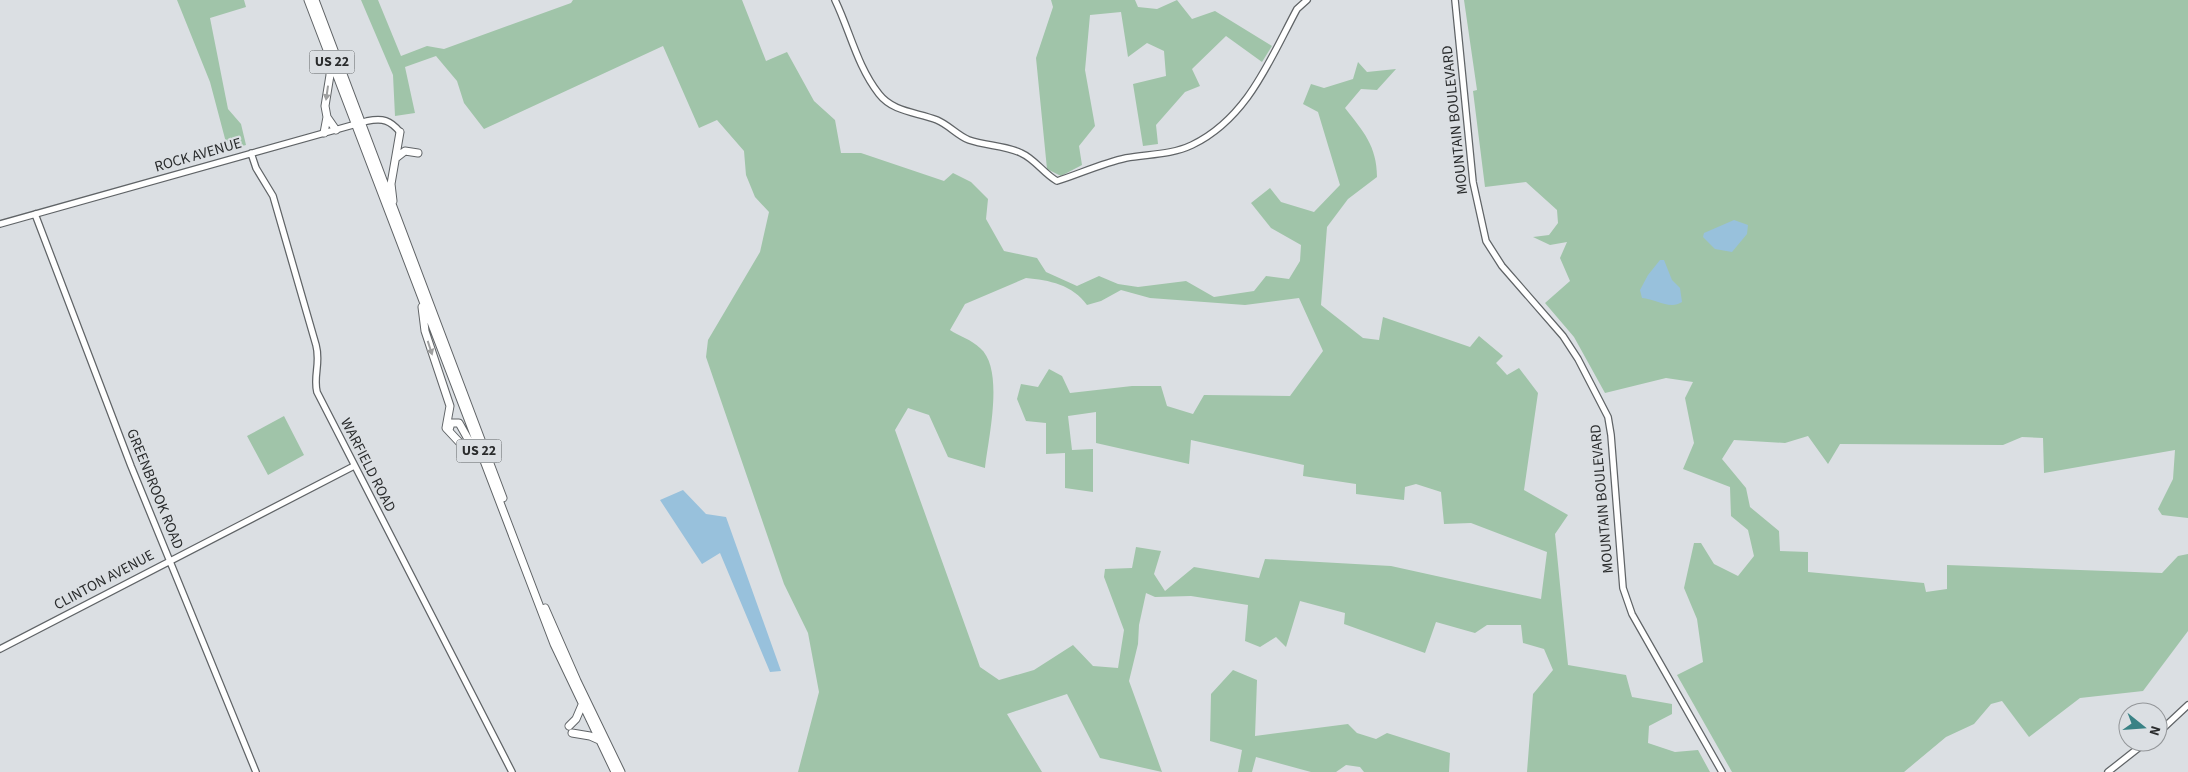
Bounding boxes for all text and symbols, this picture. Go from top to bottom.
street label: MOUNTAIN BOULEVARD [1437,45,1473,195]
road number: US 22 [310,51,354,74]
one-way arrow [322,86,330,102]
street label: ROCK AVENUE [152,133,244,177]
one-way arrow [427,341,435,356]
street label: WARFIELD ROAD [335,414,401,516]
street label: MOUNTAIN BOULEVARD [1585,424,1619,574]
street label: GREENBROOK ROAD [121,426,189,552]
road number: US 22 [456,440,502,462]
street label: CLINTON AVENUE [50,545,158,615]
north arrow [2118,702,2168,752]
text: N [2144,723,2165,738]

